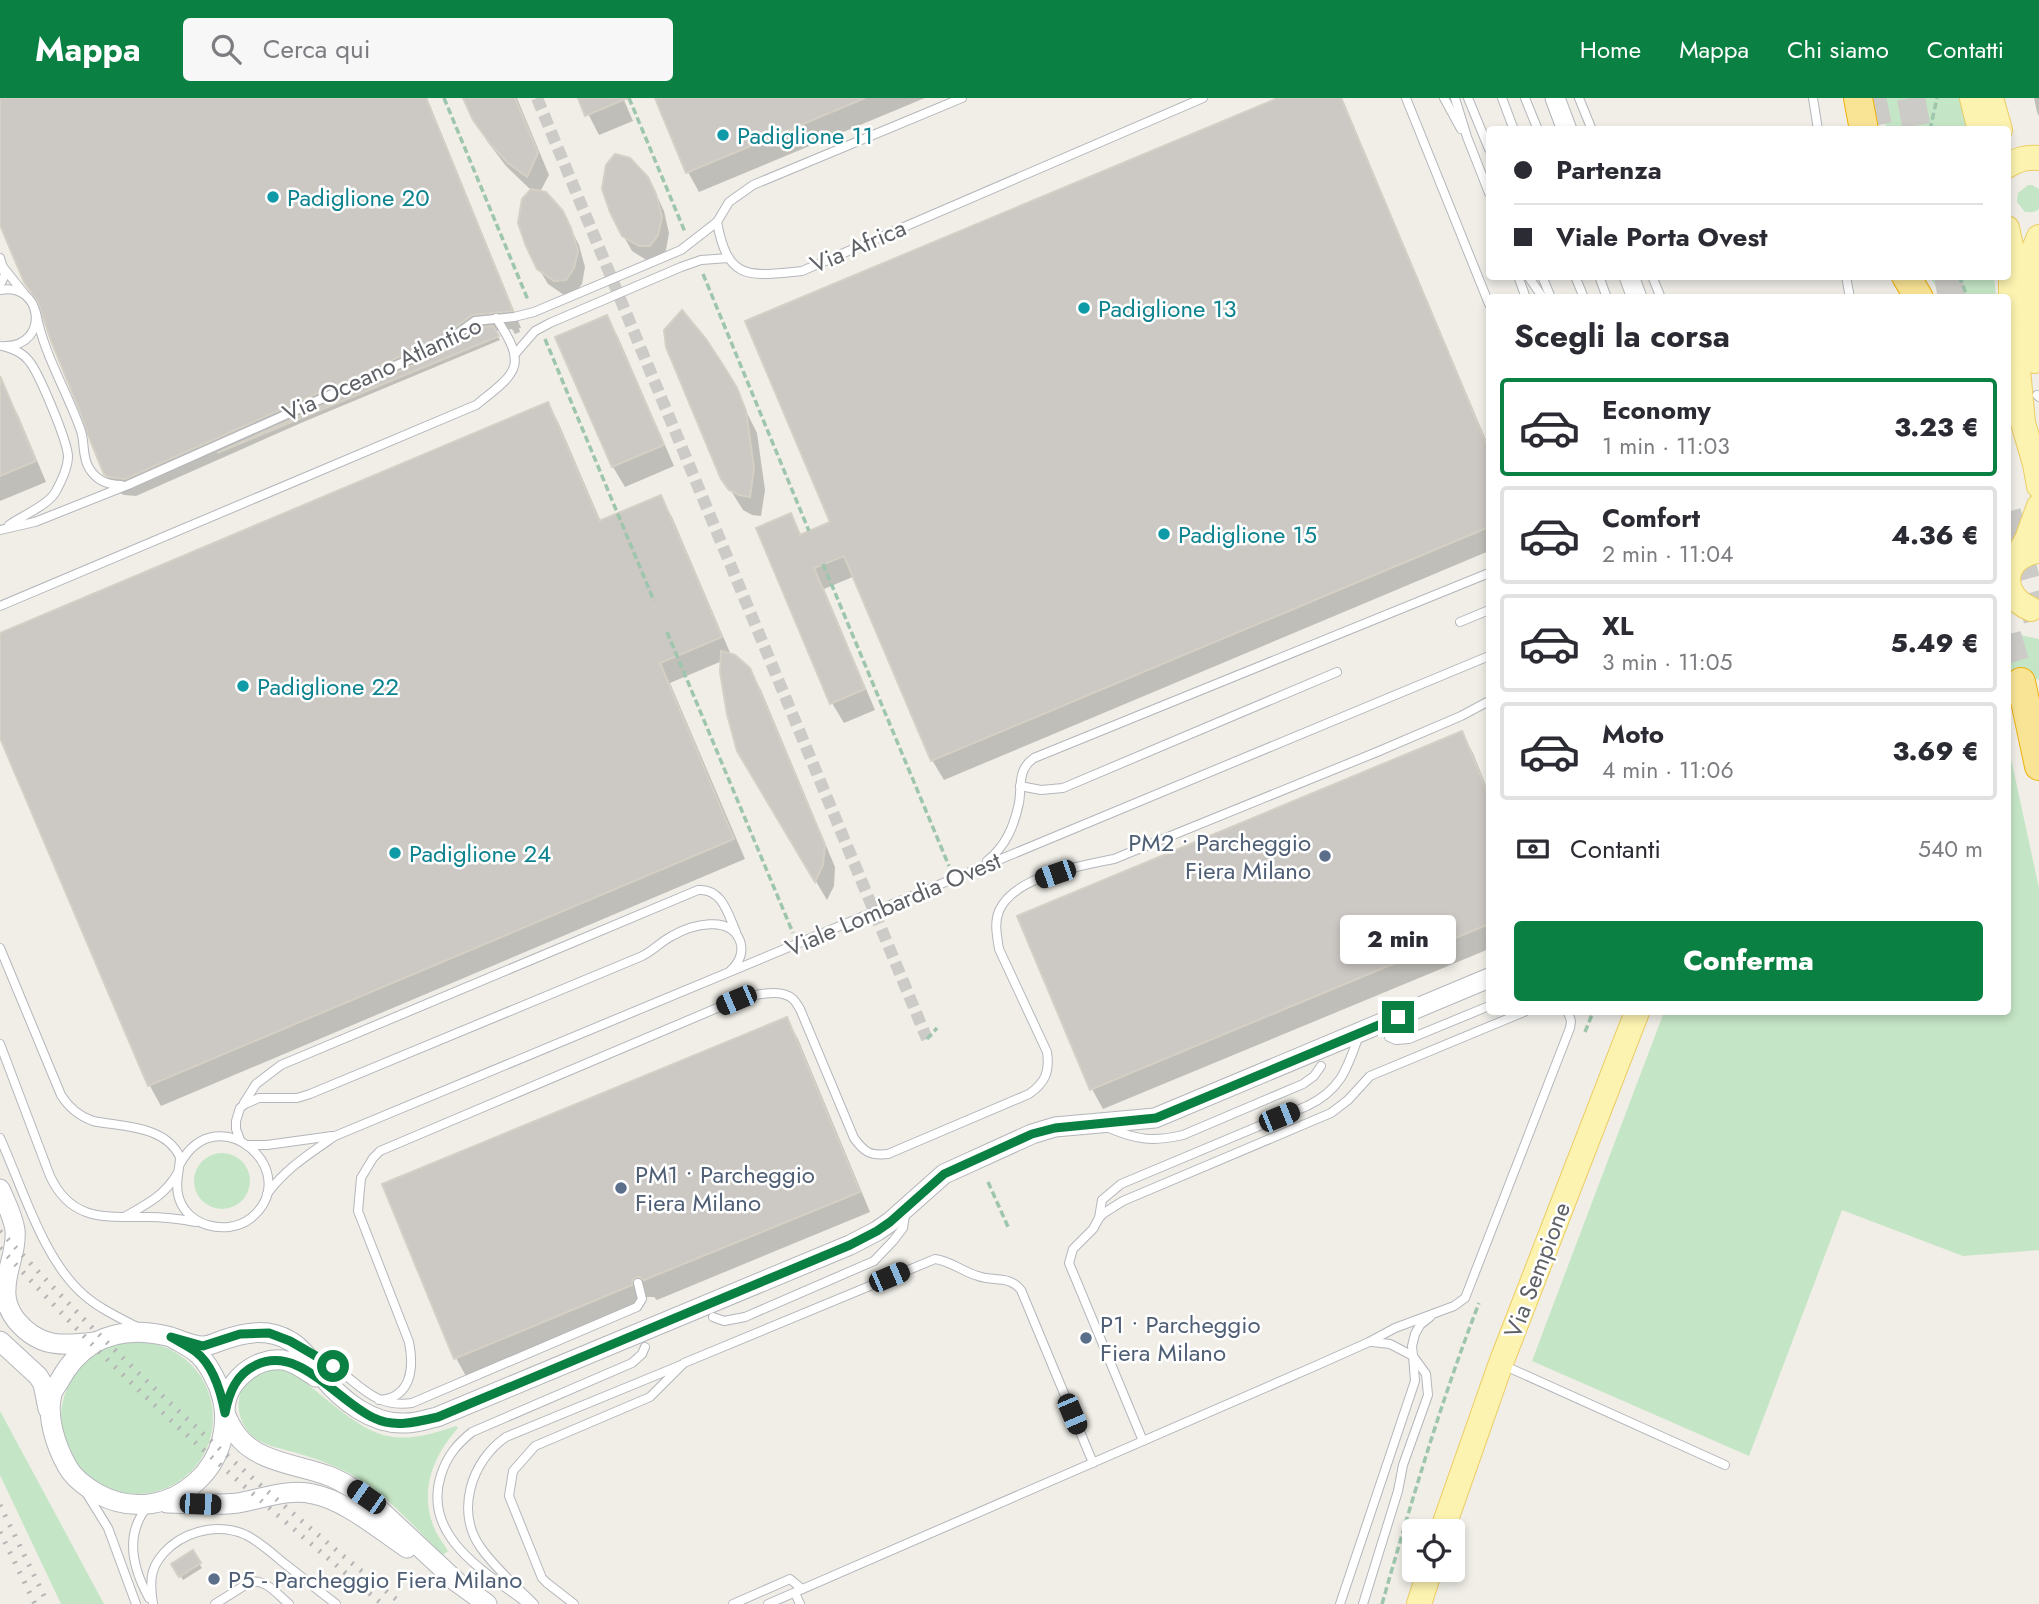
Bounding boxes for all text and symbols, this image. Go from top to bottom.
search box [183,18,673,81]
text: Mappa [35,26,141,73]
icon: search [207,30,245,68]
text: Cerca qui [263,30,370,68]
text: Home [1580,32,1641,67]
text: Mappa [1679,32,1749,67]
text: Chi siamo [1787,32,1889,67]
text: Contatti [1927,32,2004,67]
place label: Padiglione 11 [737,118,873,153]
marker: Padiglione 11 [715,127,731,143]
text: Partenza [1556,151,1662,189]
place label: Padiglione 20 [287,180,430,215]
marker: Padiglione 20 [265,189,281,205]
street label: Via Africa [805,210,911,282]
text: Viale Porta Ovest [1556,218,1768,256]
place label: Padiglione 13 [1098,291,1237,326]
marker: Padiglione 13 [1076,300,1092,316]
street label: Via Oceano Atlantico [277,308,487,430]
text: Scegli la corsa [1514,313,1730,359]
text: Economy [1602,391,1711,429]
icon: car [1518,396,1581,459]
text: 3.23 € [1894,408,1979,446]
text: 1 min · 11:03 [1602,429,1730,463]
text: Comfort [1602,499,1700,537]
icon: car [1518,504,1581,567]
text: 4.36 € [1891,516,1979,554]
place label: Padiglione 15 [1178,517,1317,552]
marker: Padiglione 15 [1156,526,1172,542]
text: 2 min · 11:04 [1602,537,1734,571]
text: XL [1602,607,1634,645]
icon: car [1518,612,1581,675]
text: 5.49 € [1890,624,1979,662]
text: 3 min · 11:05 [1602,645,1733,679]
place label: Padiglione 22 [257,669,399,704]
marker: Padiglione 22 [235,678,251,694]
text: Moto [1602,715,1664,753]
icon: car [1518,720,1581,783]
text: 3.69 € [1892,732,1979,770]
text: 4 min · 11:06 [1602,753,1734,787]
place label: PM2 • Parcheggio Fiera Milano [1128,825,1311,888]
icon: cash [1514,830,1552,868]
text: Contanti [1570,830,1661,868]
text: 540 m [1918,832,1983,866]
place label: Padiglione 24 [409,836,551,871]
street label: Viale Lombardia Ovest [780,843,1006,965]
marker: Padiglione 24 [387,845,403,861]
marker: PM2 • Parcheggio Fiera Milano [1317,848,1333,864]
car [1032,857,1079,891]
callout: 2 min [1340,916,1456,964]
button: Conferma [1514,921,1983,1001]
text: 2 min [1367,922,1429,956]
car [713,982,760,1018]
route end [1382,1001,1414,1033]
car [1256,1099,1303,1135]
place label: PM1 • Parcheggio Fiera Milano [635,1157,815,1220]
marker: PM1 • Parcheggio Fiera Milano [613,1180,629,1196]
street label: Via Sempione [1495,1197,1579,1343]
car [866,1259,913,1295]
place label: P1 • Parcheggio Fiera Milano [1100,1307,1261,1370]
marker: P1 • Parcheggio Fiera Milano [1078,1330,1094,1346]
route start [317,1350,349,1382]
car [1055,1391,1090,1437]
car [343,1476,390,1518]
car [179,1493,222,1515]
map controls [1402,1519,1465,1582]
button: locate [1402,1519,1465,1582]
place label: P5 - Parcheggio Fiera Milano [228,1562,522,1597]
marker: P5 - Parcheggio Fiera Milano [206,1571,222,1587]

